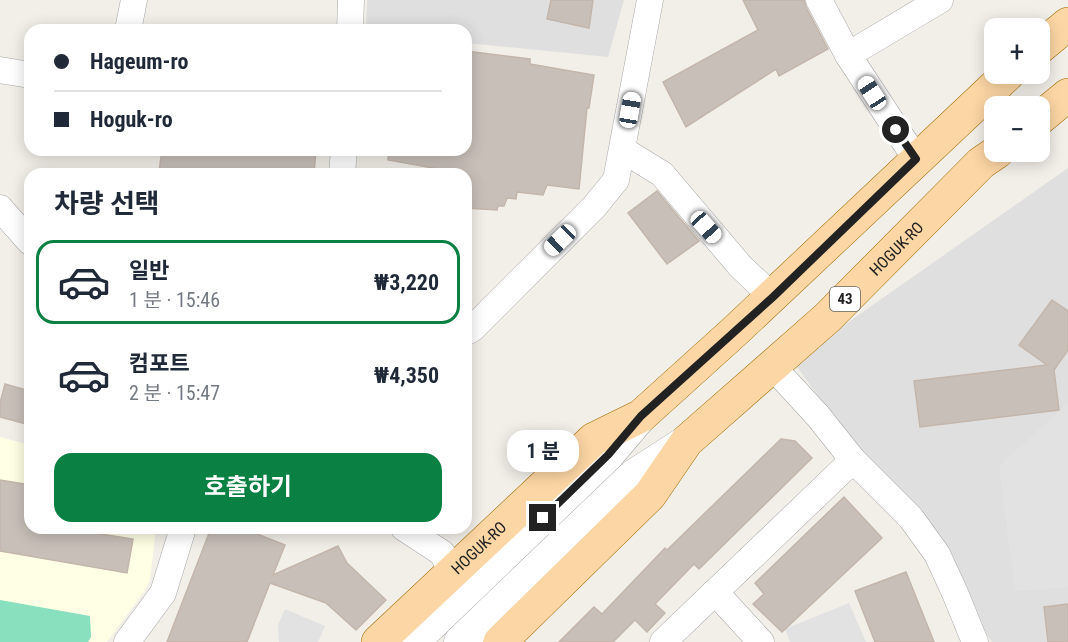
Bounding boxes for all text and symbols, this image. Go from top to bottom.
map controls [984,18,1050,162]
button: + [984,18,1050,84]
text: Hageum-ro [90,49,188,74]
car [855,73,889,113]
car [618,91,642,129]
button: − [984,96,1050,162]
text: Hoguk-ro [90,107,173,132]
route start [882,116,909,143]
text: 차량 선택 [54,188,160,220]
car [687,208,725,246]
street label: HOGUK-RO [865,217,927,279]
car [541,221,579,259]
icon: car [57,255,111,309]
text: 일반 [129,258,169,283]
text: ₩3,220 [374,270,439,295]
road number: 43 [830,287,860,311]
text: 1 분 · 15:46 [129,288,220,312]
icon: car [57,348,111,402]
text: 컴포트 [129,351,190,376]
text: ₩4,350 [374,363,439,388]
text: 2 분 · 15:47 [129,381,220,405]
callout: 1 분 [507,431,579,473]
text: 1 분 [526,439,560,463]
button: 호출하기 [54,453,442,522]
route end [529,504,556,531]
street label: HOGUK-RO [447,517,510,578]

